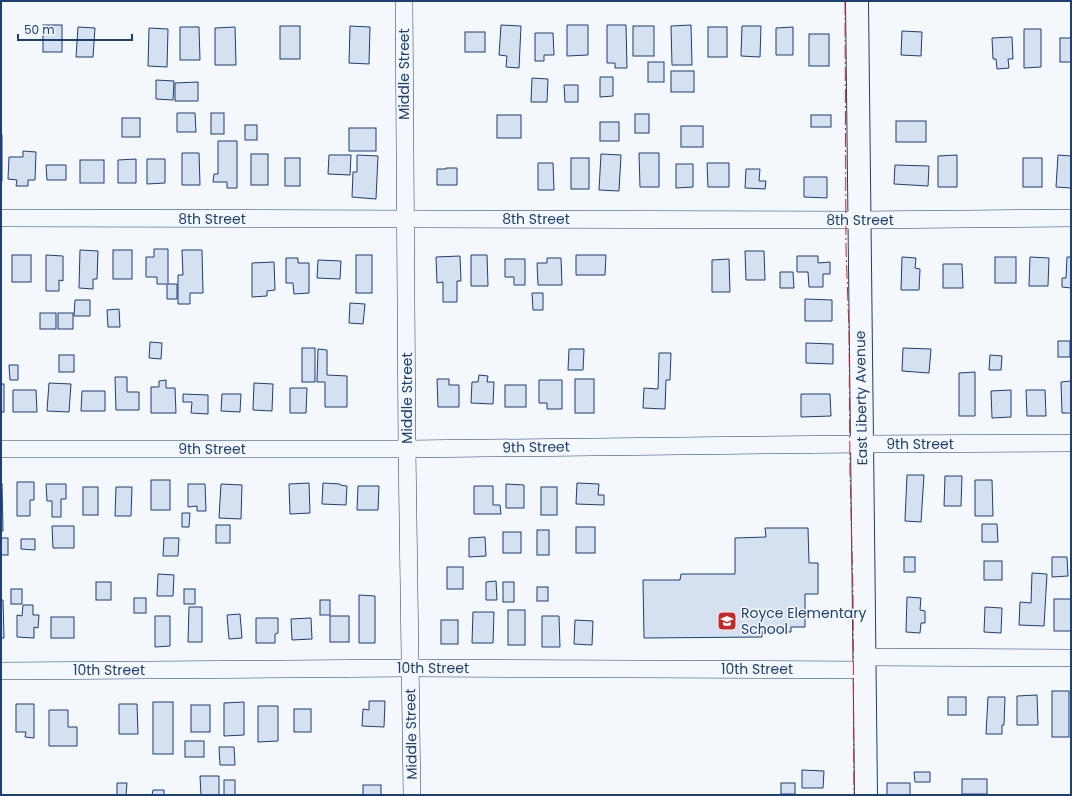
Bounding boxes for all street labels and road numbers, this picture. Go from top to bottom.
street label: Middle Street [394,28,414,120]
street label: 8th Street [178,209,246,229]
street label: 8th Street [502,209,570,229]
street label: 8th Street [826,210,894,230]
street label: East Liberty Avenue [850,330,872,466]
street label: Middle Street [397,352,417,444]
street label: 9th Street [886,434,954,454]
street label: 9th Street [502,436,570,458]
street label: 9th Street [178,439,246,459]
street label: 10th Street [397,658,469,678]
street label: 10th Street [721,659,793,679]
street label: 10th Street [73,660,145,680]
street label: Middle Street [400,688,422,780]

